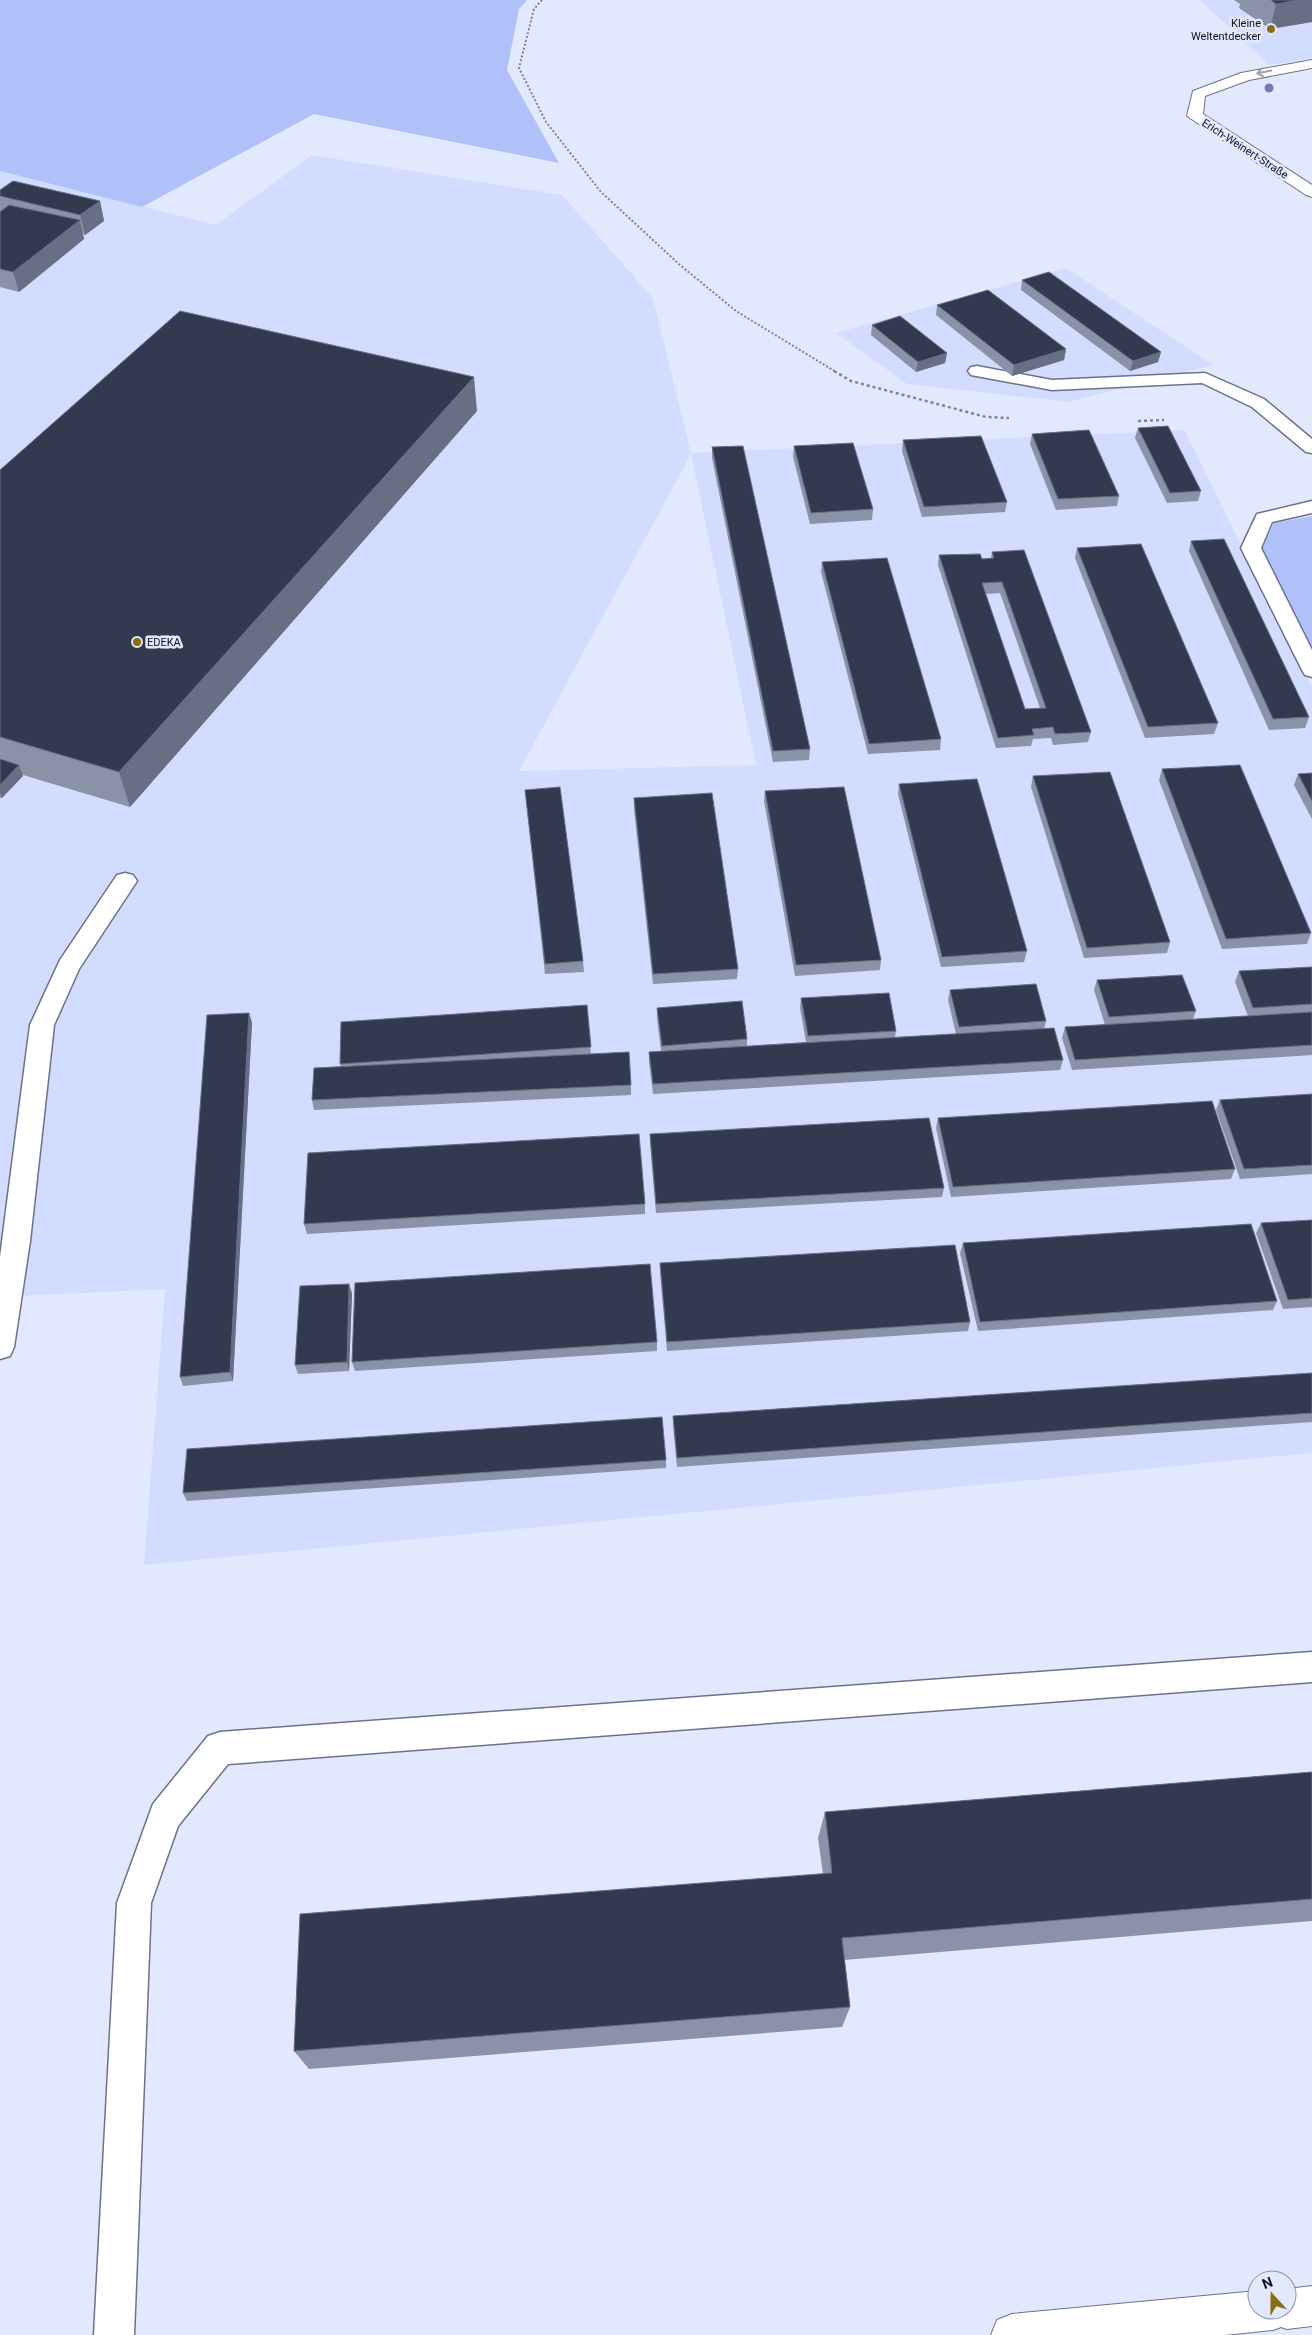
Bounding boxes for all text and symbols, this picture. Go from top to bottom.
place label: Kleine Weltentdecker [1191,17,1261,43]
marker: Kleine Weltentdecker [1265,23,1277,35]
one-way arrow [1256,68,1272,77]
street label: Erich-Weinert-Straße [1199,116,1291,182]
marker: EDEKA [131,636,143,648]
place label: EDEKA [147,636,182,649]
north arrow [1247,2270,1297,2320]
text: N [1260,2274,1275,2292]

